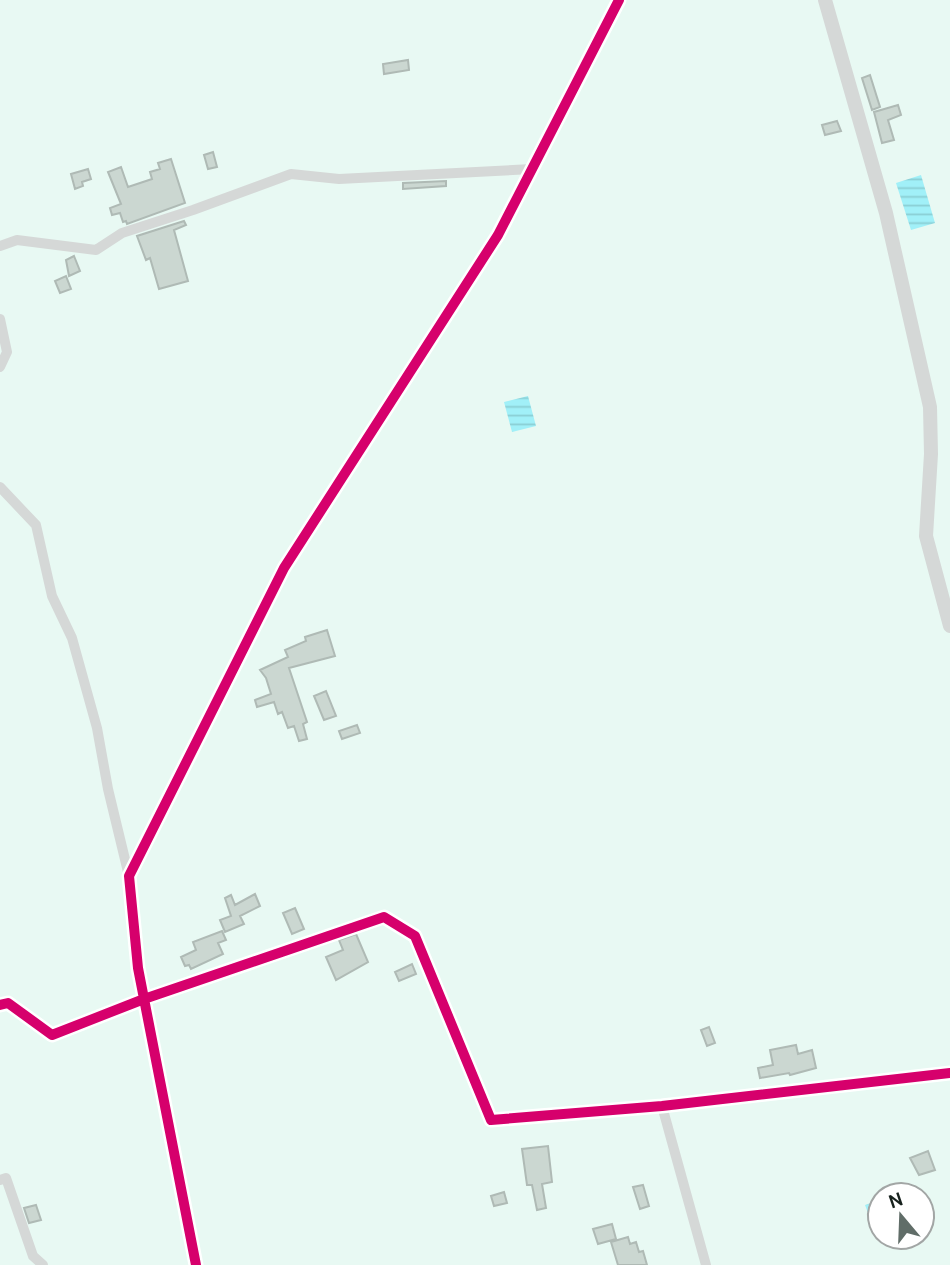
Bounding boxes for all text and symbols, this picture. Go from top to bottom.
north arrow [866,1181,936,1251]
text: N [886,1187,906,1213]

